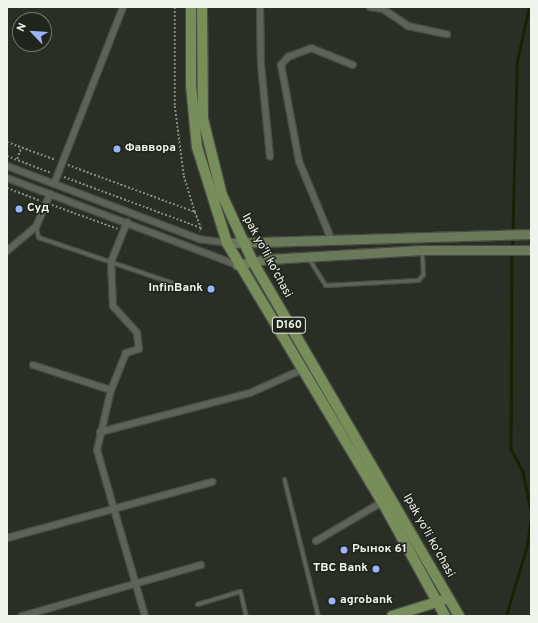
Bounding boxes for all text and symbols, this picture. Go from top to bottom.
north arrow [12,12,52,52]
text: N [14,21,30,34]
place label: Фаввора [125,142,176,156]
marker: Фаввора [112,144,122,154]
place label: Суд [27,202,49,216]
marker: Суд [14,204,24,214]
street label: Ipak yo'li ko'chasi [238,211,294,301]
place label: InfinBank [149,282,203,296]
marker: InfinBank [206,284,216,294]
road number: D160 [271,316,307,334]
street label: Ipak yo'li ko'chasi [399,492,457,580]
place label: Рынок 61 [352,543,407,557]
marker: Рынок 61 [339,545,349,555]
place label: TBC Bank [313,562,368,576]
marker: TBC Bank [371,564,381,574]
place label: agrobank [340,594,393,608]
marker: agrobank [327,596,337,606]

